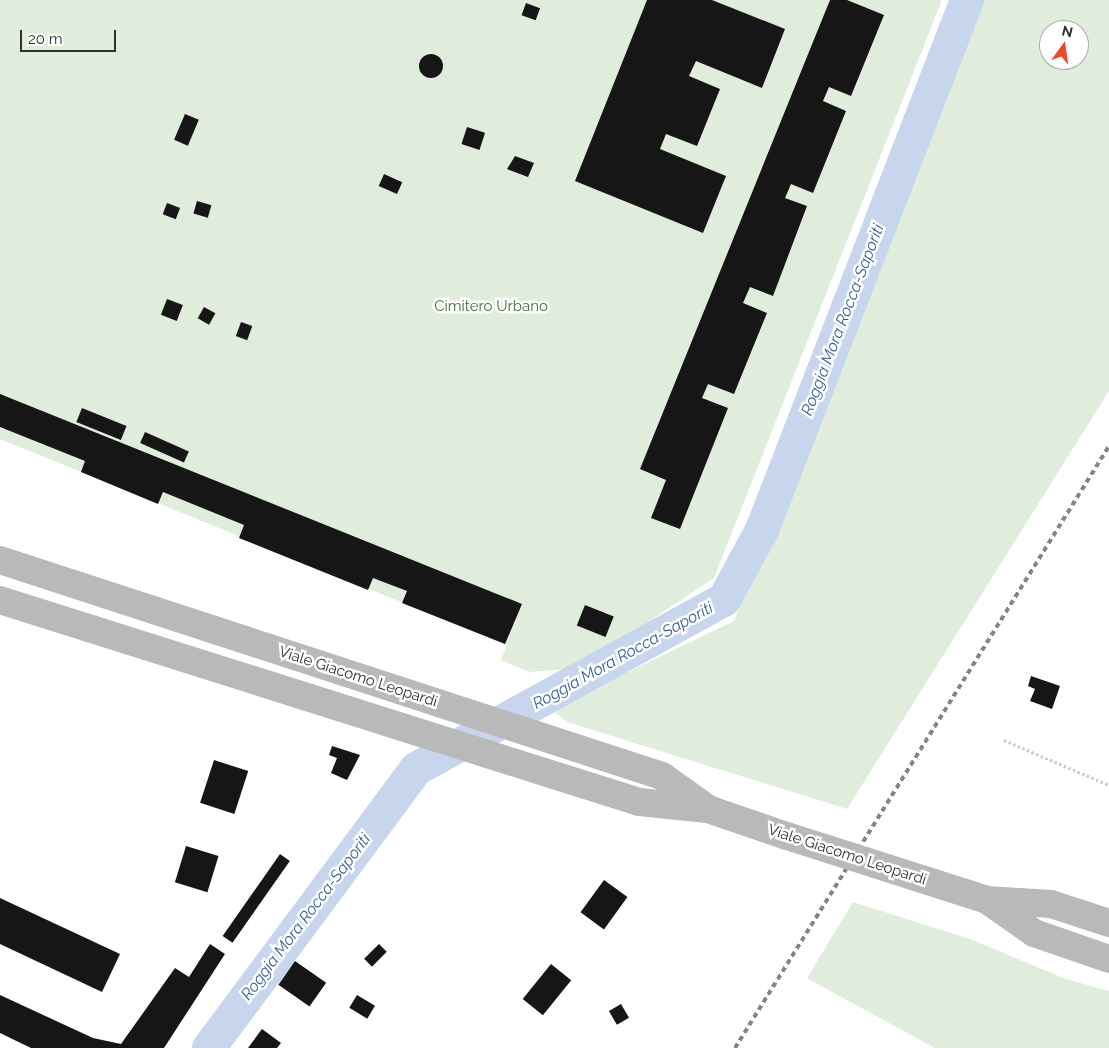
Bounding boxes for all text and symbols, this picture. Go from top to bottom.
scale bar [22,20,119,52]
north arrow [1039,20,1089,70]
text: N [1060,22,1075,40]
text: 20 m [28,30,63,48]
water label: Roggia Mora Rocca-Saporiti [798,222,888,418]
park label: Cimitero Urbano [434,298,548,316]
water label: Roggia Mora Rocca-Saporiti [530,598,716,714]
street label: Viale Giacomo Leopardi [277,643,439,711]
street label: Viale Giacomo Leopardi [766,821,928,889]
water label: Roggia Mora Rocca-Saporiti [237,830,375,1004]

